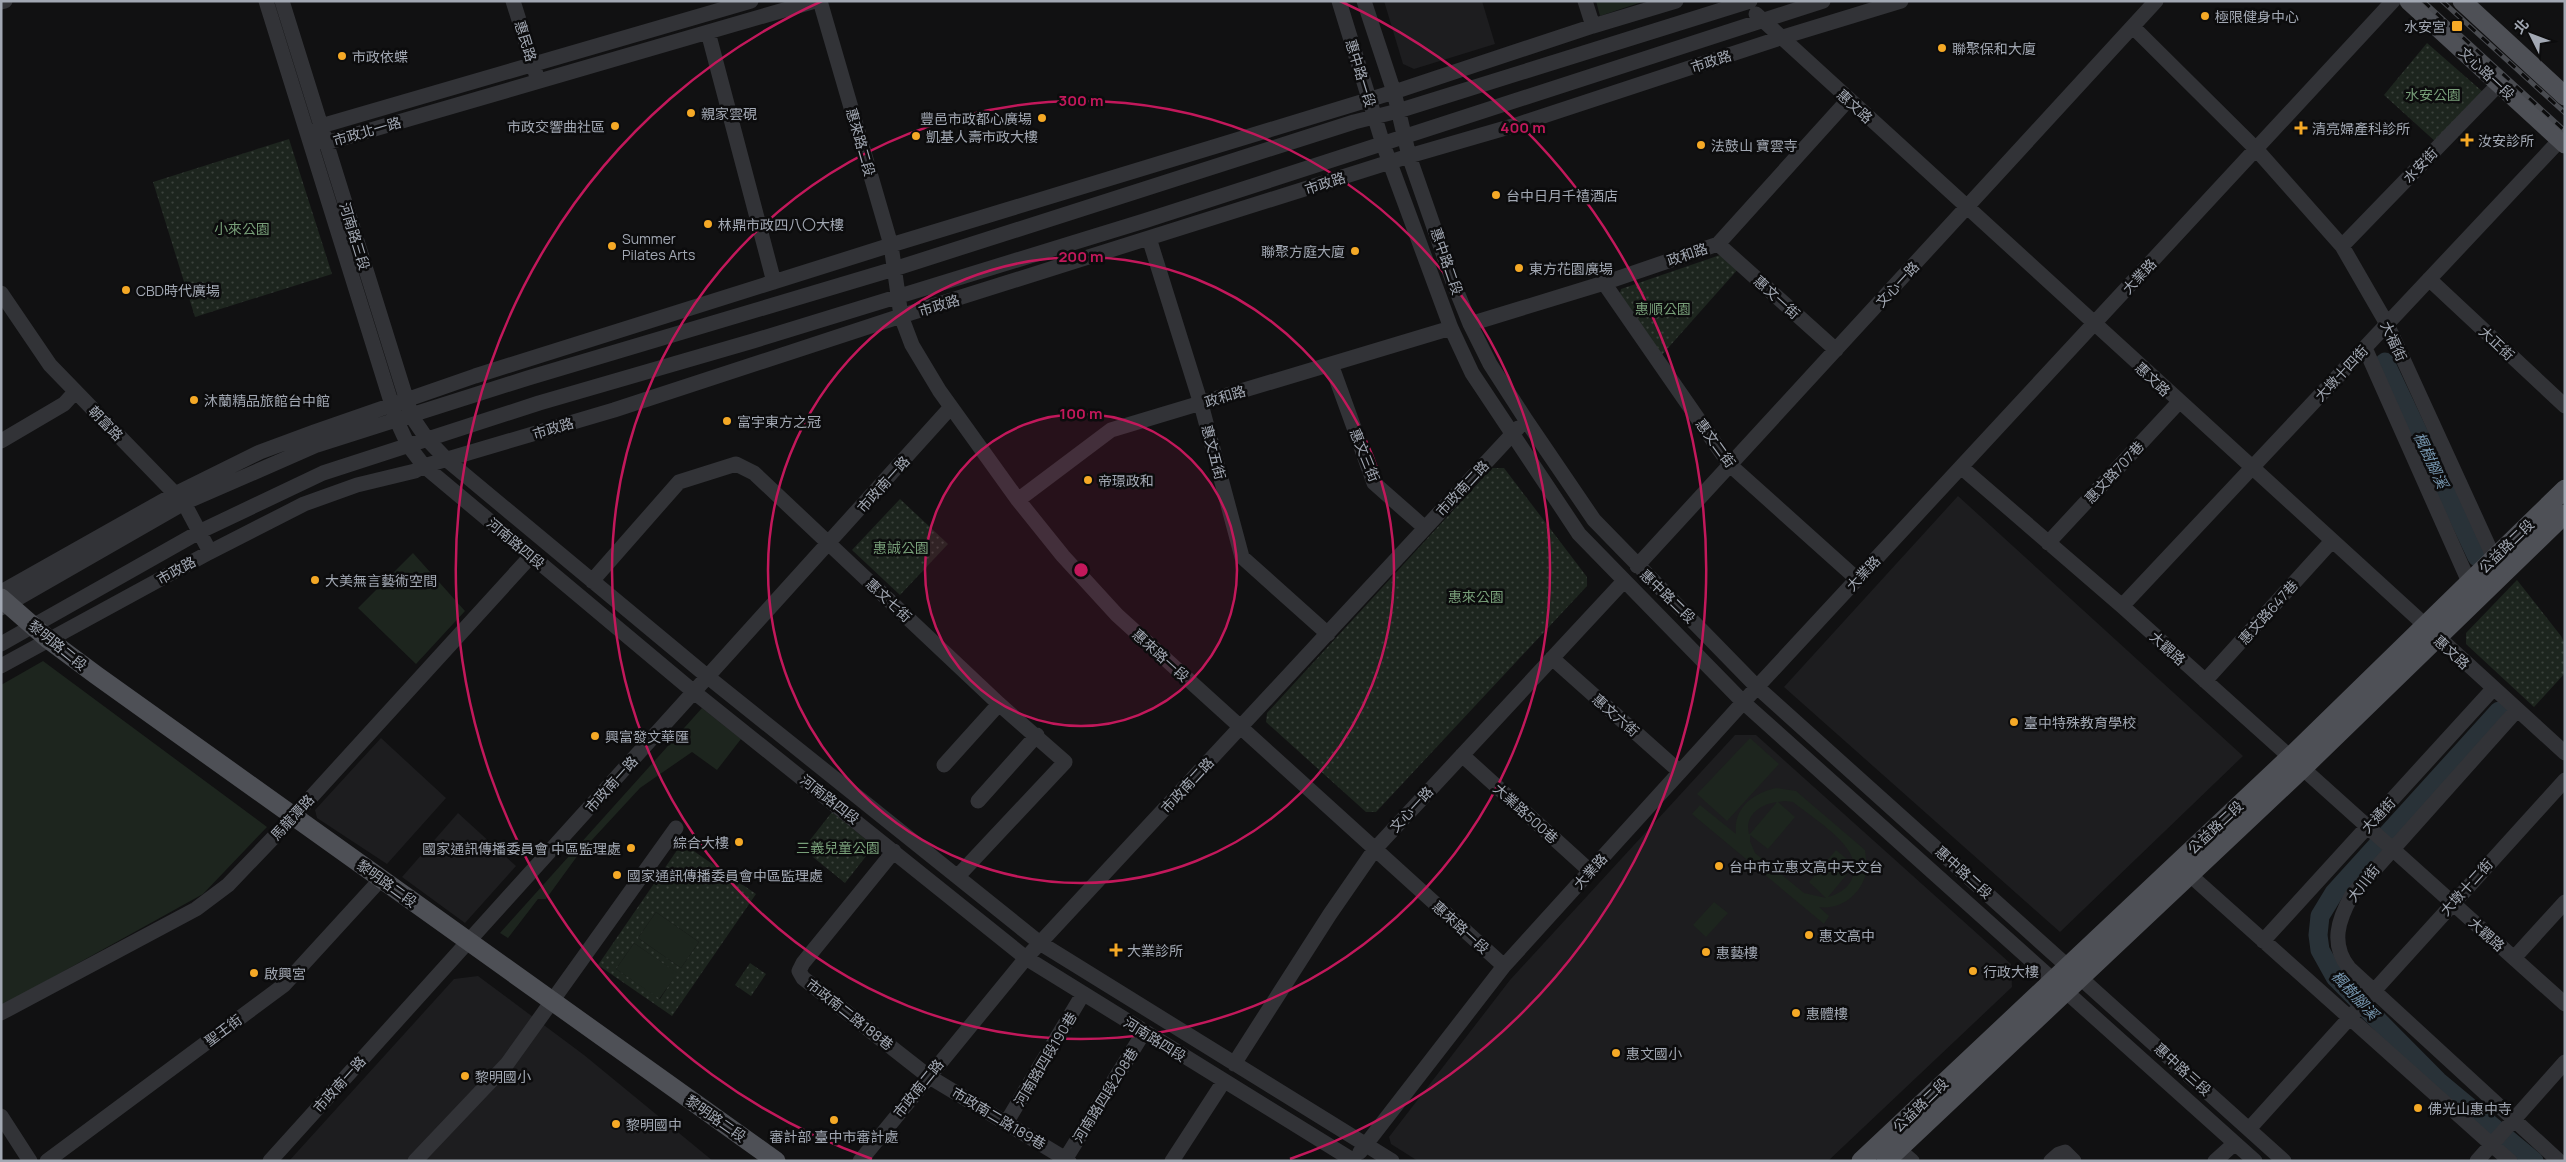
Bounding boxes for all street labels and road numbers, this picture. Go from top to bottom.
street label: 惠民路 [511,18,541,64]
street label: 惠中路一段 [1342,37,1380,109]
street label: 文心路一段 [2455,42,2519,104]
street label: 市政路 [1688,45,1734,77]
street label: 惠文路 [1833,85,1877,127]
street label: 惠來路二段 [842,106,880,178]
street label: 市政北一路 [331,112,403,150]
street label: 水安街 [2399,143,2441,187]
street label: 市政路 [1302,167,1348,199]
street label: 河南路三段 [336,200,374,272]
street label: 惠中路二段 [1427,225,1467,297]
street label: 政和路 [1664,238,1710,270]
street label: 大業路 [2118,254,2160,298]
street label: 文心一路 [1871,257,1923,311]
street label: 惠文一街 [1750,271,1804,323]
street label: 市政路 [916,290,962,320]
street label: 大福街 [2377,318,2411,364]
street label: 大正街 [2475,322,2519,364]
street label: 大墩十四街 [2310,341,2372,405]
street label: 惠文路 [2131,358,2175,400]
street label: 政和路 [1202,381,1248,411]
street label: 朝富路 [85,401,127,445]
street label: 市政路 [530,413,576,443]
street label: 惠文二街 [1692,415,1740,471]
street label: 惠文五街 [1198,422,1230,482]
street label: 惠文三街 [1346,425,1384,485]
street label: 惠文路707巷 [2080,437,2148,507]
street label: 市政南一路 [853,452,913,516]
street label: 市政南二路 [1431,456,1493,520]
street label: 河南路四段 [483,513,549,573]
street label: 公益路二段 [2474,515,2538,577]
street label: 大業路 [1842,551,1884,595]
street label: 市政路 [153,552,199,588]
street label: 惠中路二段 [1636,565,1700,627]
street label: 惠文七街 [862,574,916,626]
street label: 惠文路647巷 [2234,576,2302,648]
street label: 黎明路二段 [25,616,91,674]
street label: 惠來路一段 [1129,625,1193,685]
street label: 大觀路 [2146,627,2190,669]
street label: 惠文路 [2430,631,2474,673]
street label: 惠文六街 [1589,689,1643,741]
street label: 市政南一路 [581,752,641,816]
street label: 市政南二路 [1156,753,1218,817]
street label: 河南路四段 [797,770,863,828]
street label: 大業路500巷 [1489,779,1563,847]
street label: 文心一路 [1385,782,1437,836]
street label: 馬龍潭路 [266,790,318,844]
street label: 大通街 [2357,793,2399,837]
street label: 公益路二段 [2183,796,2247,858]
street label: 惠中路二段 [1932,842,1996,902]
street label: 大業路 [1569,849,1611,893]
street label: 黎明路二段 [353,855,421,911]
street label: 大墩十二街 [2436,855,2496,919]
street label: 大川街 [2343,861,2383,905]
street label: 惠來路一段 [1429,897,1493,957]
street label: 大觀路 [2465,913,2509,955]
street label: 市政南二路188巷 [802,974,898,1054]
street label: 河南路四段190巷 [1009,1008,1081,1110]
street label: 聖王街 [201,1010,245,1050]
street label: 河南路四段 [1120,1012,1190,1066]
street label: 惠中路三段 [2151,1039,2215,1099]
street label: 河南路四段208巷 [1068,1044,1142,1146]
street label: 市政南一路 [309,1052,369,1116]
street label: 市政南二路 [889,1055,947,1121]
street label: 公益路二段 [1888,1074,1952,1136]
street label: 市政南二路189巷 [949,1082,1049,1154]
street label: 黎明路二段 [682,1090,750,1146]

